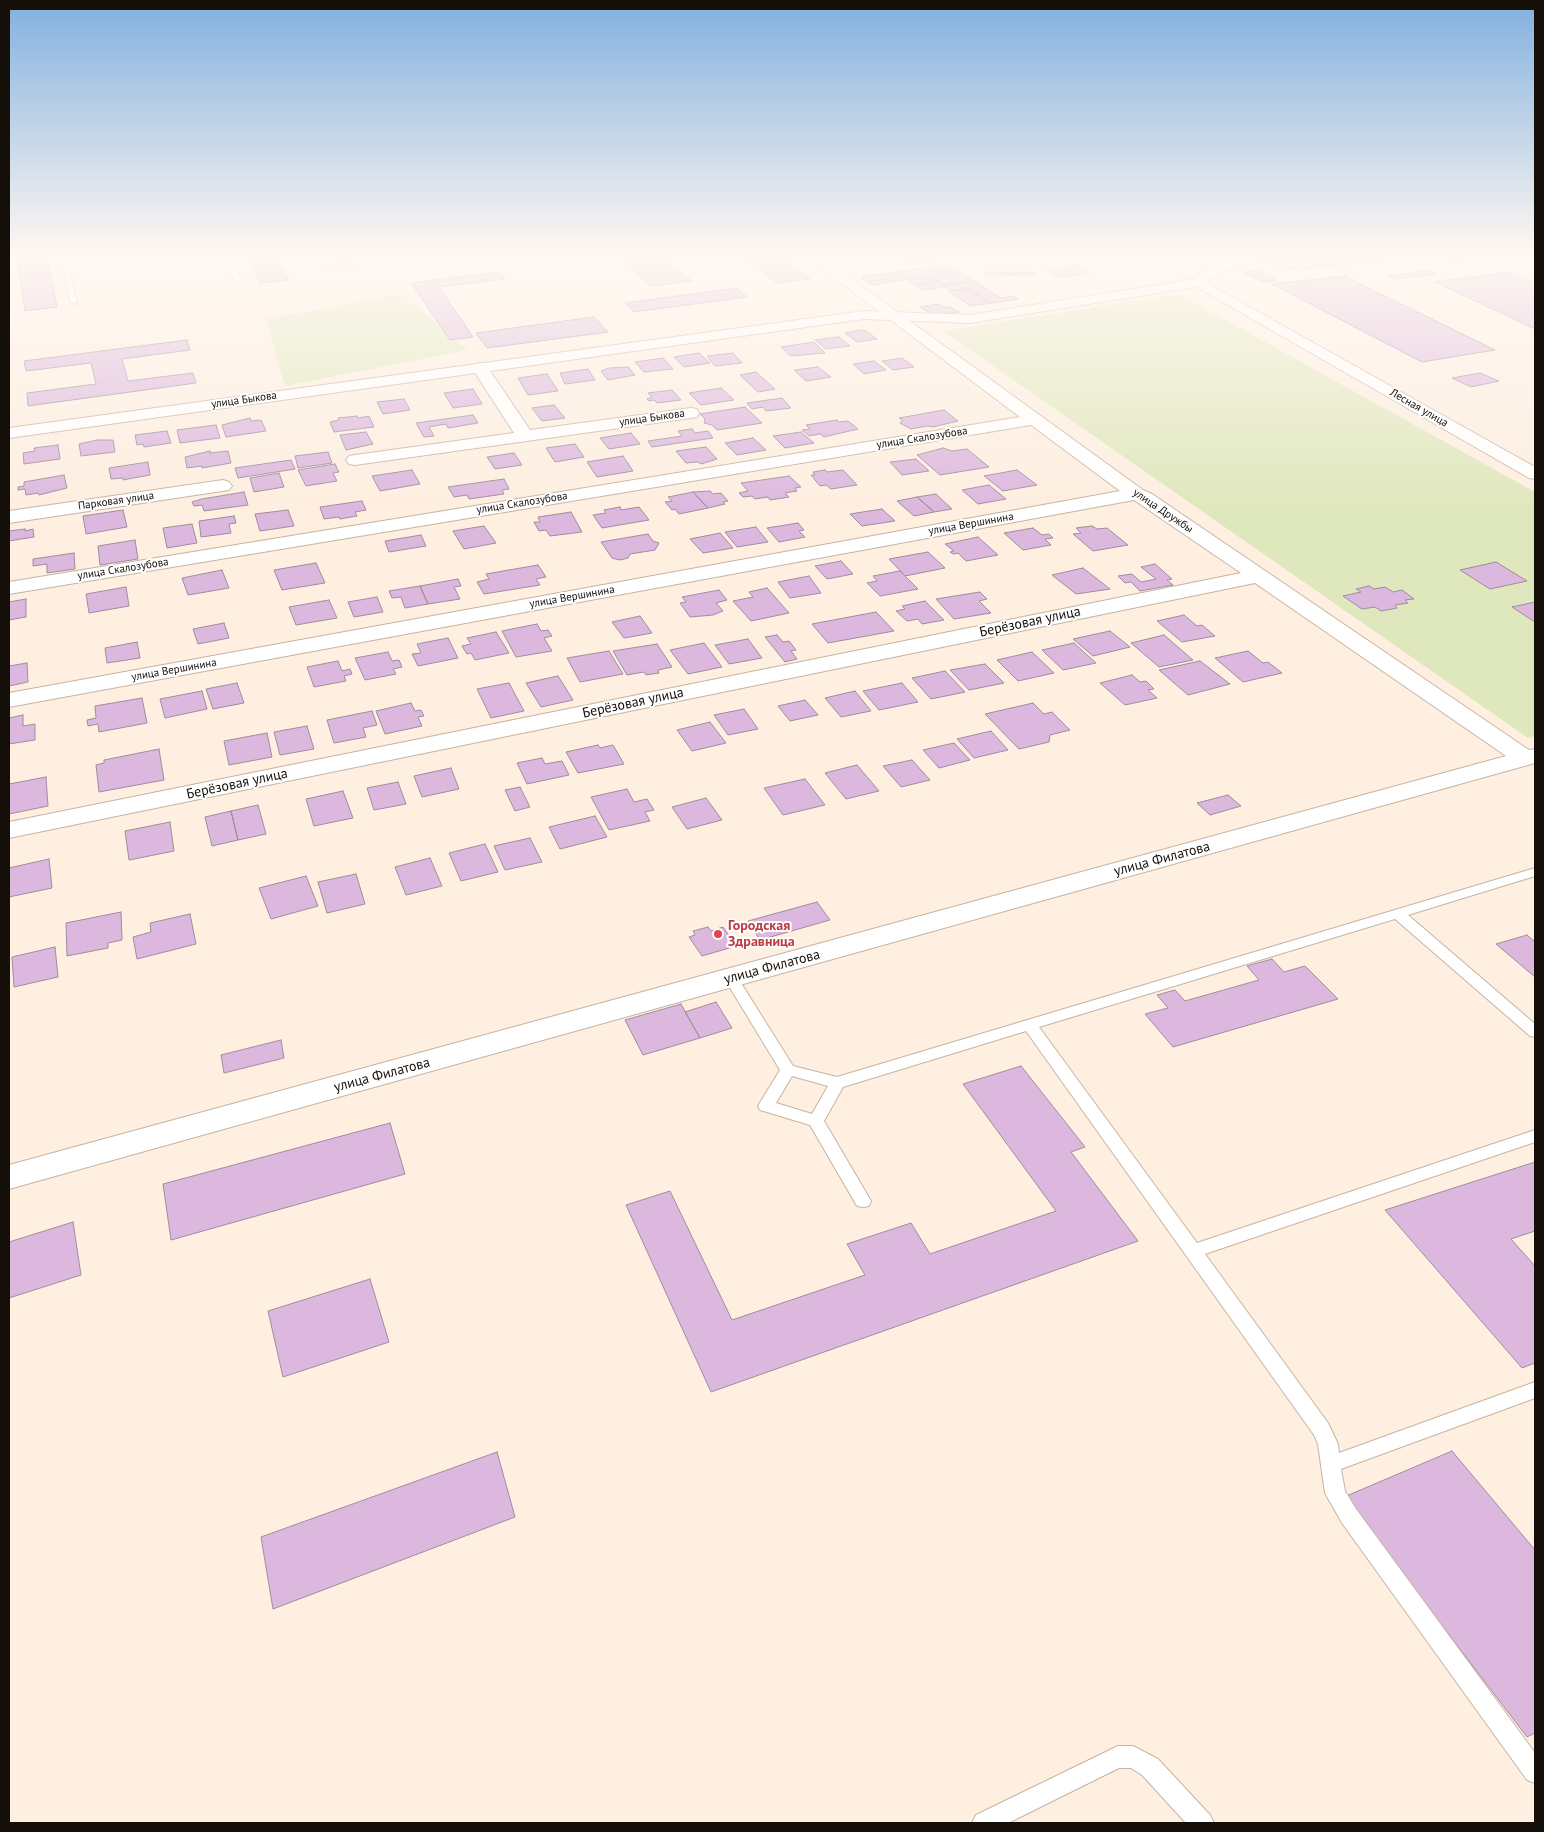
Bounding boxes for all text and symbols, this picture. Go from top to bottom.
street label: Лесная улица [1388,386,1450,430]
street label: улица Быкова [210,389,278,411]
street label: улица Быкова [618,407,686,429]
street label: улица Скалозубова [875,424,969,452]
street label: улица Дружбы [1130,486,1196,536]
street label: Парковая улица [77,489,155,513]
street label: улица Скалозубова [475,489,569,517]
street label: улица Вершинина [927,510,1015,538]
street label: улица Скалозубова [76,555,170,583]
street label: улица Вершинина [528,583,616,611]
street label: Берёзовая улица [978,603,1082,641]
street label: улица Вершинина [130,656,218,684]
street label: Берёзовая улица [581,684,685,722]
street label: Берёзовая улица [185,765,289,803]
street label: улица Филатова [1112,838,1212,880]
place label: Городская Здравница [728,918,795,950]
marker: Городская Здравница [712,928,724,940]
street label: улица Филатова [722,946,822,988]
street label: улица Филатова [332,1054,432,1096]

